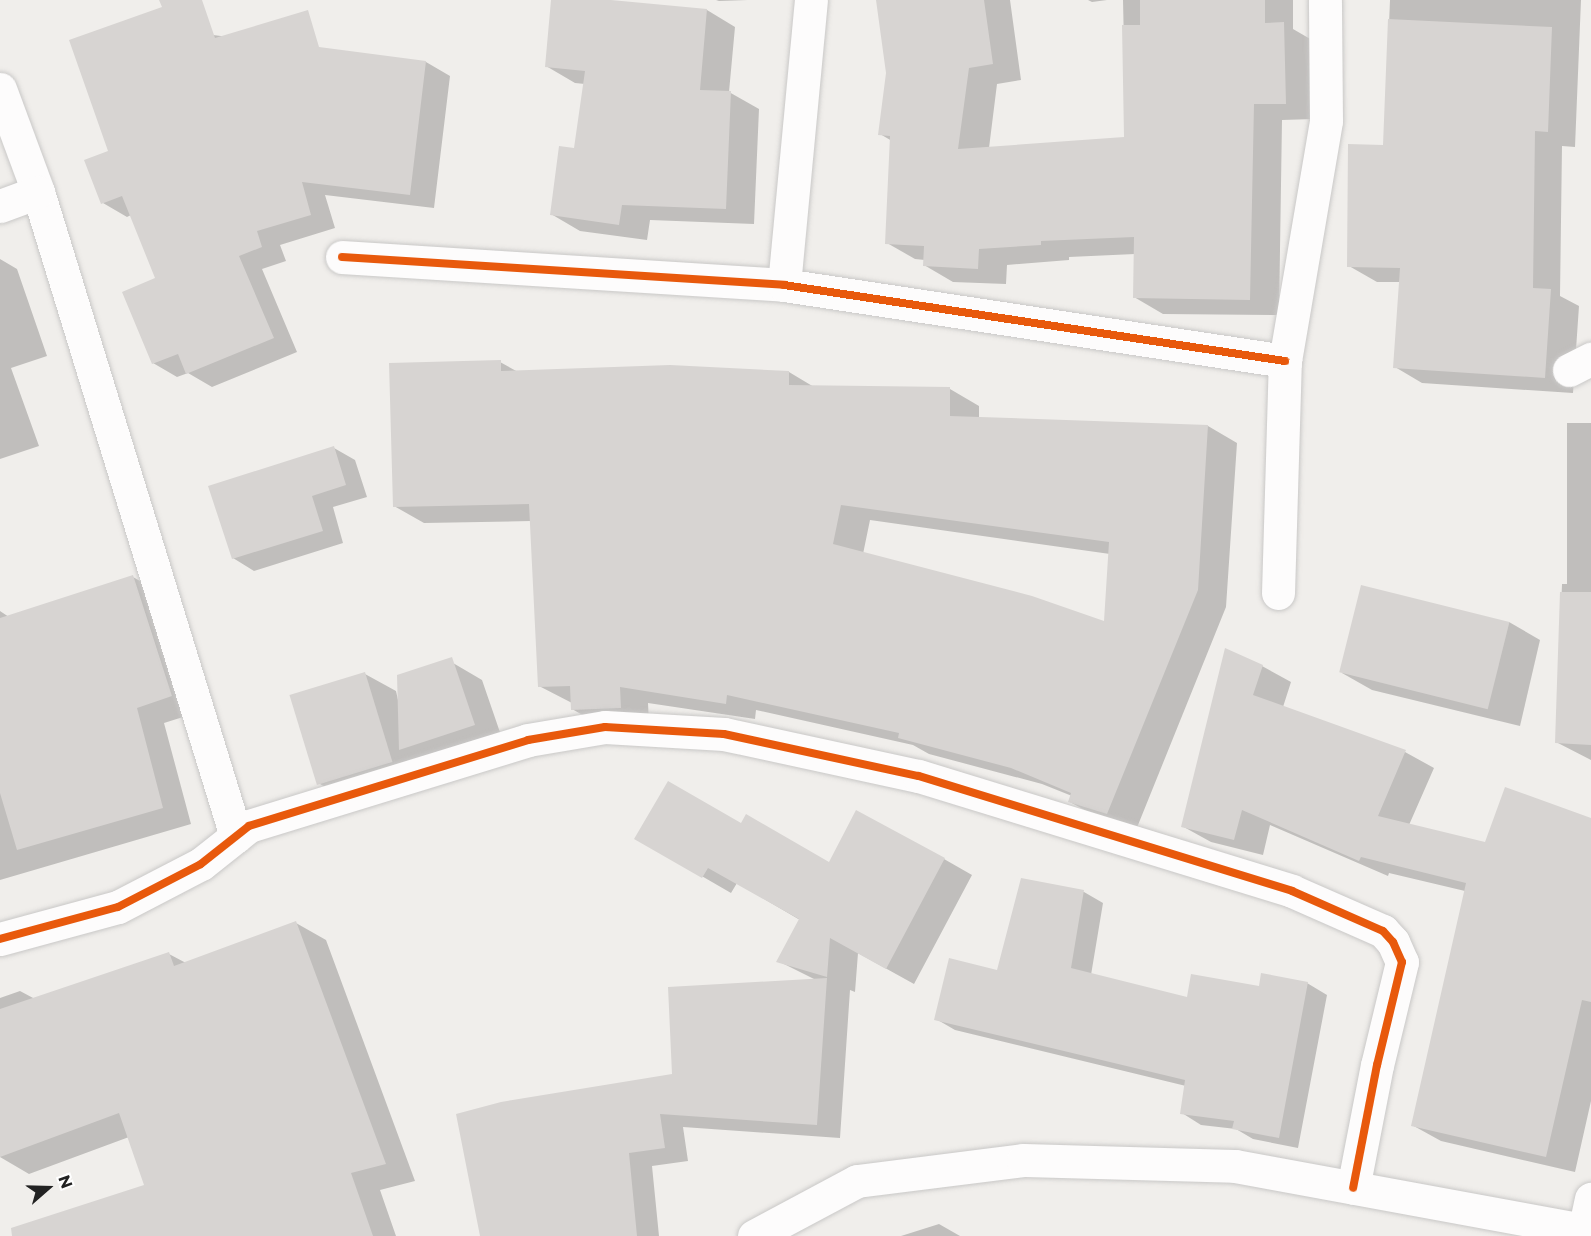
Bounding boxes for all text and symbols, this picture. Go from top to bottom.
north arrow [18,1158,78,1218]
text: N [54,1172,77,1191]

